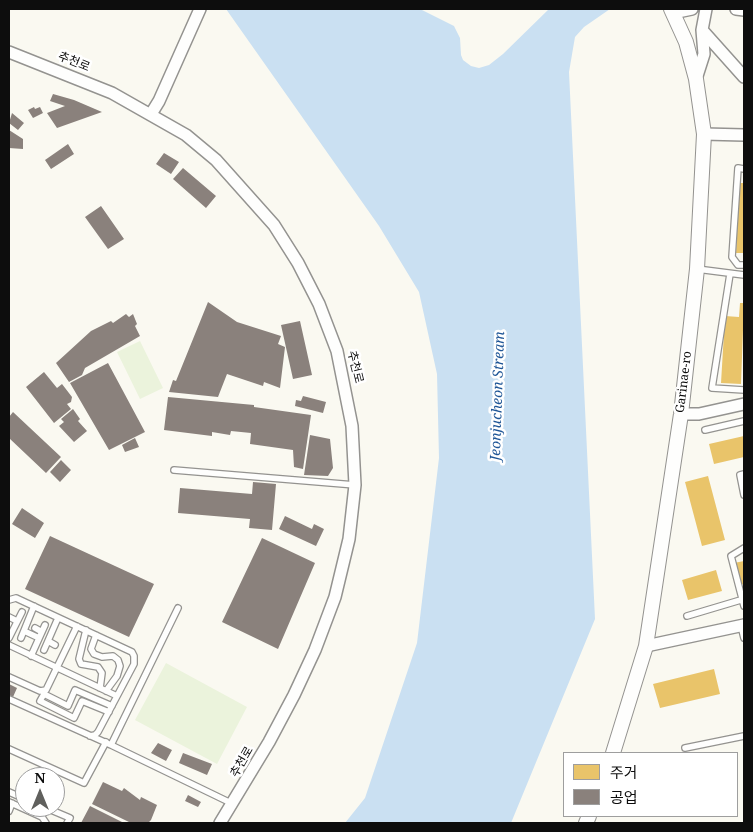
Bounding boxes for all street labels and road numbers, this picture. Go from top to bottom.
street label: 추천로 [56,49,92,75]
street label: 추천로 [344,349,366,385]
street label: Garinae-ro [673,350,695,414]
street label: 추천로 [227,744,257,780]

